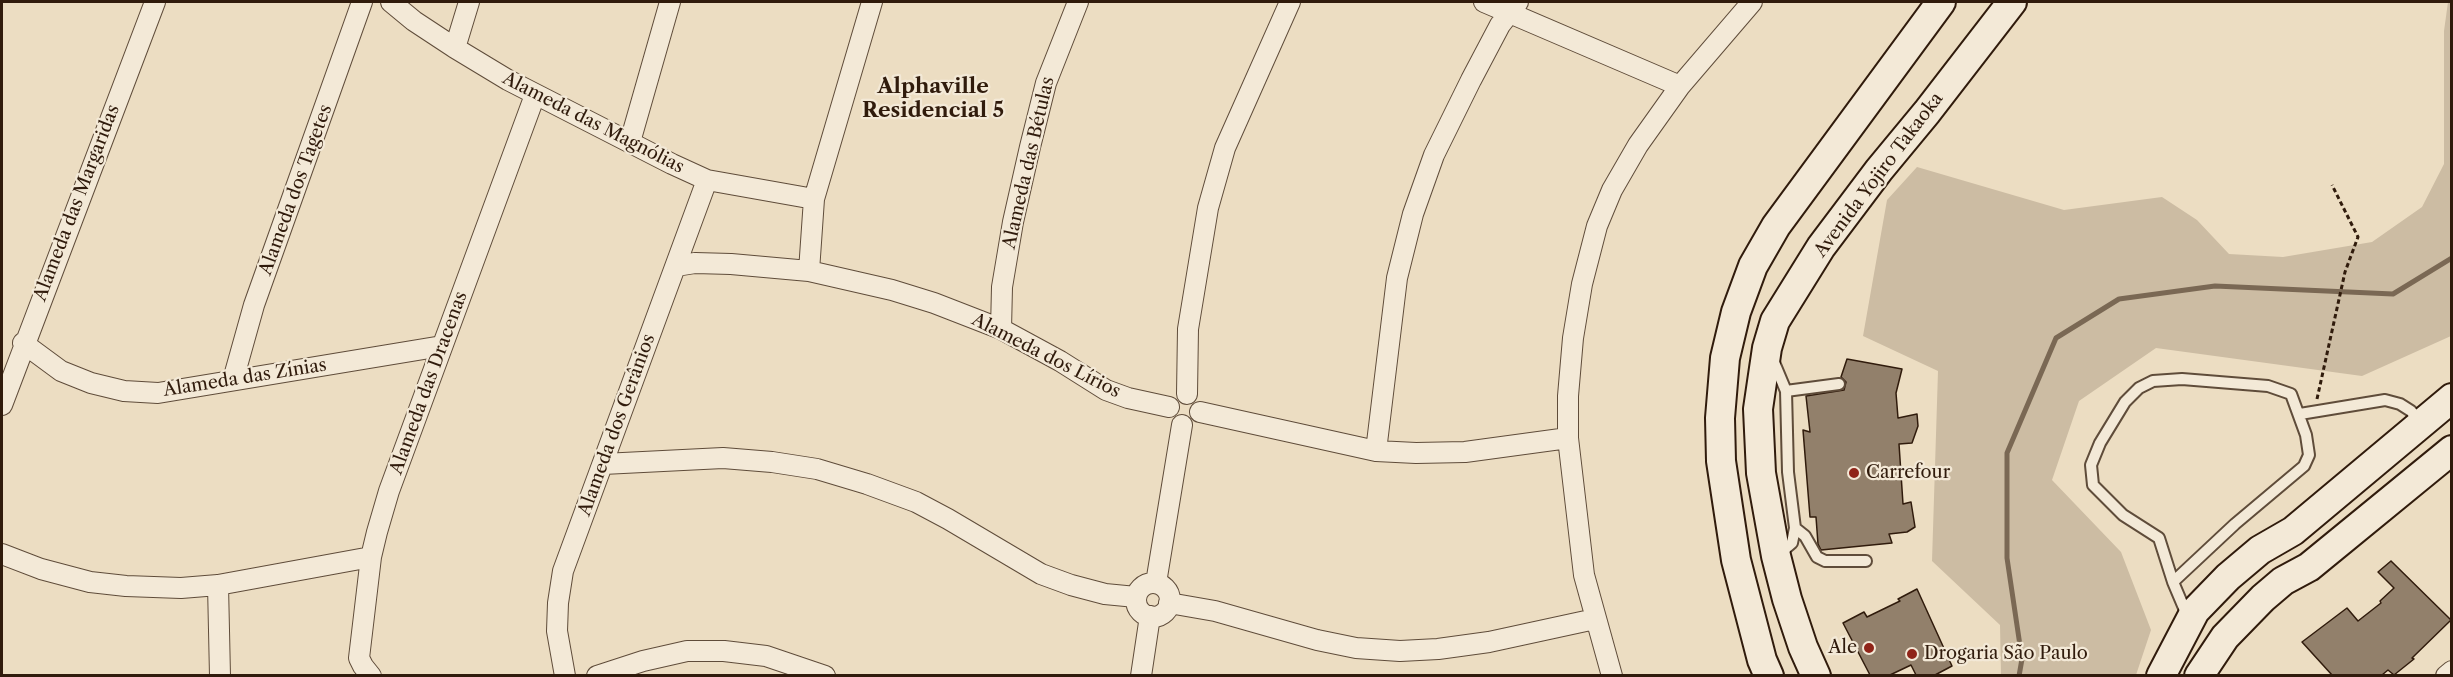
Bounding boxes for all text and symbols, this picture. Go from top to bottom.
street label: Alameda das Magnólias [499,68,687,178]
district label: Alphaville Residencial 5 [862,74,1004,124]
street label: Alameda das Bétulas [999,75,1059,251]
street label: Avenida Yojiro Takaoka [1810,88,1948,262]
street label: Alameda das Margaridas [30,102,124,304]
street label: Alameda dos Tagetes [255,102,337,278]
street label: Alameda das Dracenas [386,289,472,477]
street label: Alameda dos Lírios [968,309,1124,403]
street label: Alameda dos Gerânios [574,331,660,519]
street label: Alameda das Zínias [162,354,328,402]
place label: Carrefour [1866,462,1950,484]
marker: Carrefour [1847,466,1861,480]
place label: Ale [1828,637,1857,659]
marker: Ale [1862,641,1876,655]
place label: Drogaria São Paulo [1924,643,2088,665]
marker: Drogaria São Paulo [1905,647,1919,661]

